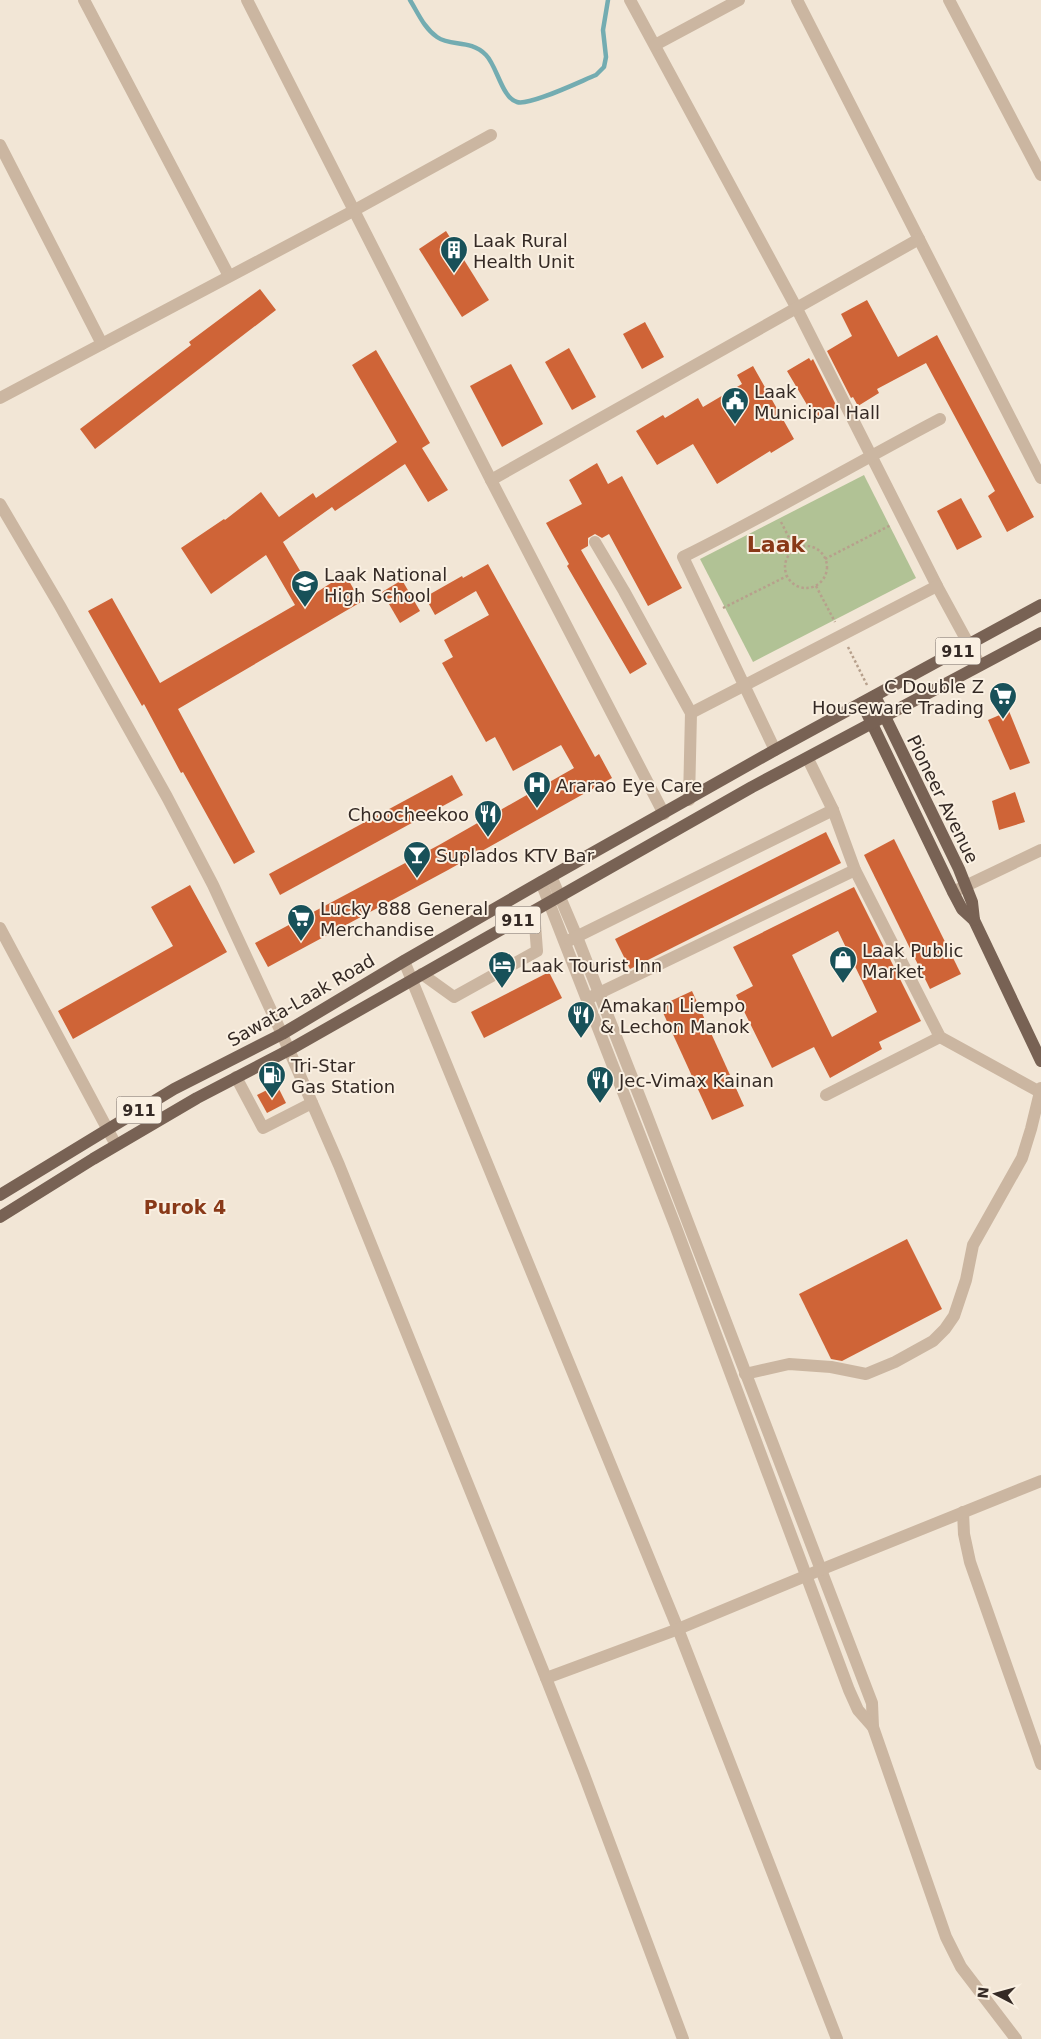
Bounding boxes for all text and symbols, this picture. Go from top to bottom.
place label: Laak Rural Health Unit [473,230,574,272]
building icon: Laak Rural Health Unit [439,235,469,274]
place label: Laak Municipal Hall [754,381,880,423]
public building icon: Laak Municipal Hall [720,386,750,425]
district label: Laak [747,532,807,557]
place label: Laak National High School [324,564,447,606]
school or university icon: Laak National High School [290,569,320,608]
road number: 911 [936,637,980,664]
place label: C Double Z Houseware Trading [812,676,984,718]
supermarket icon: C Double Z Houseware Trading [988,681,1018,720]
street label: Pioneer Avenue [903,731,983,867]
hospital icon: Ararao Eye Care [522,770,552,809]
place label: Ararao Eye Care [556,775,702,796]
restaurant icon: Choocheekoo [473,799,503,838]
place label: Choocheekoo [348,804,469,825]
bar icon: Suplados KTV Bar [402,840,432,879]
place label: Suplados KTV Bar [436,845,595,866]
place label: Lucky 888 General Merchandise [320,898,488,940]
supermarket icon: Lucky 888 General Merchandise [286,903,316,942]
road number: 911 [496,906,540,934]
place label: Laak Public Market [862,940,964,982]
shop icon: Laak Public Market [828,945,858,984]
street label: Sawata-Laak Road [224,949,378,1051]
hotel icon: Laak Tourist Inn [487,950,517,989]
place label: Laak Tourist Inn [521,955,662,976]
place label: Amakan Liempo & Lechon Manok [600,995,750,1037]
restaurant icon: Amakan Liempo & Lechon Manok [566,1000,596,1039]
place label: Tri-Star Gas Station [290,1055,395,1097]
fuel station icon: Tri-Star Gas Station [257,1060,287,1099]
restaurant icon: Jec-Vimax Kainan [585,1065,615,1104]
place label: Jec-Vimax Kainan [618,1070,774,1091]
road number: 911 [116,1096,162,1124]
district label: Purok 4 [144,1196,226,1218]
north arrow [971,1969,1021,2019]
text: N [975,1986,992,1999]

